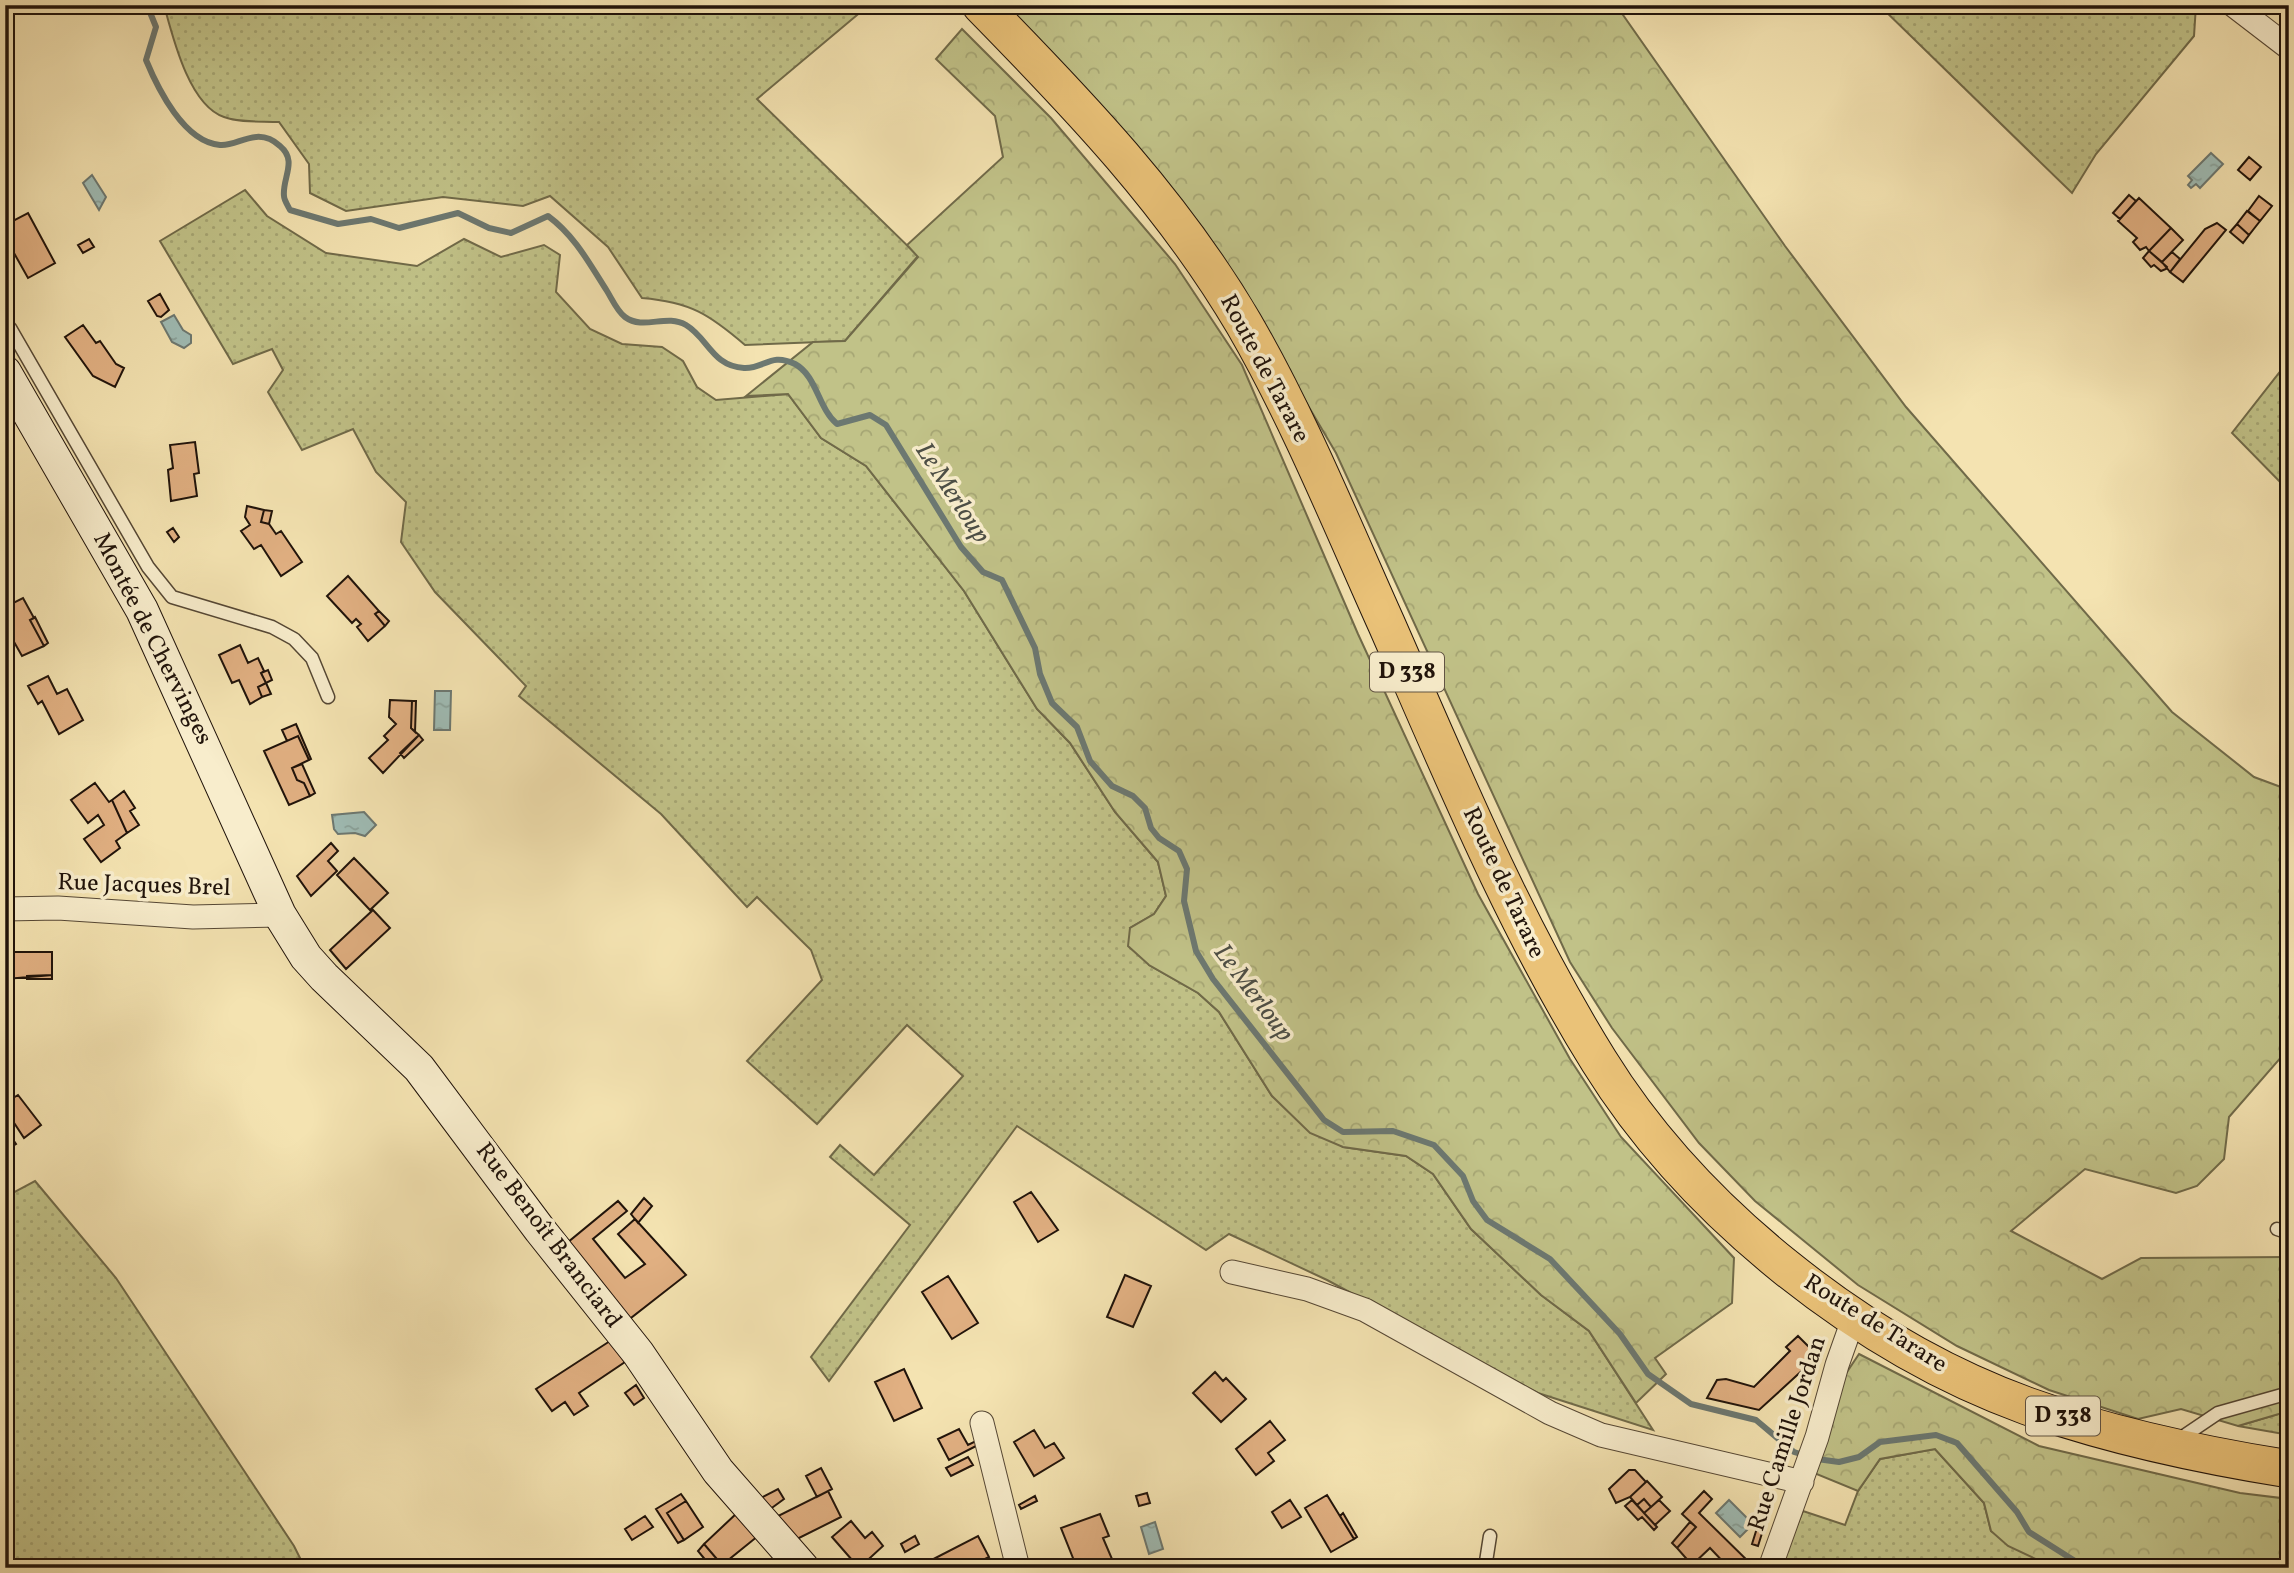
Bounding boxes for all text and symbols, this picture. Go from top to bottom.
street label: Route de Tarare [1211,289,1317,449]
water label: Le Merloup [906,436,998,550]
street label: Montée de Chervinges [84,527,220,751]
road number: D 338 [1370,652,1444,692]
street label: Route de Tarare [1453,802,1553,964]
street label: Rue Jacques Brel [57,866,231,906]
water label: Le Merloup [1204,937,1302,1049]
street label: Rue Benoît Branciard [467,1136,629,1336]
street label: Route de Tarare [1797,1266,1953,1382]
street label: Rue Camille Jordan [1740,1332,1836,1536]
road number: D 338 [2026,1396,2100,1436]

